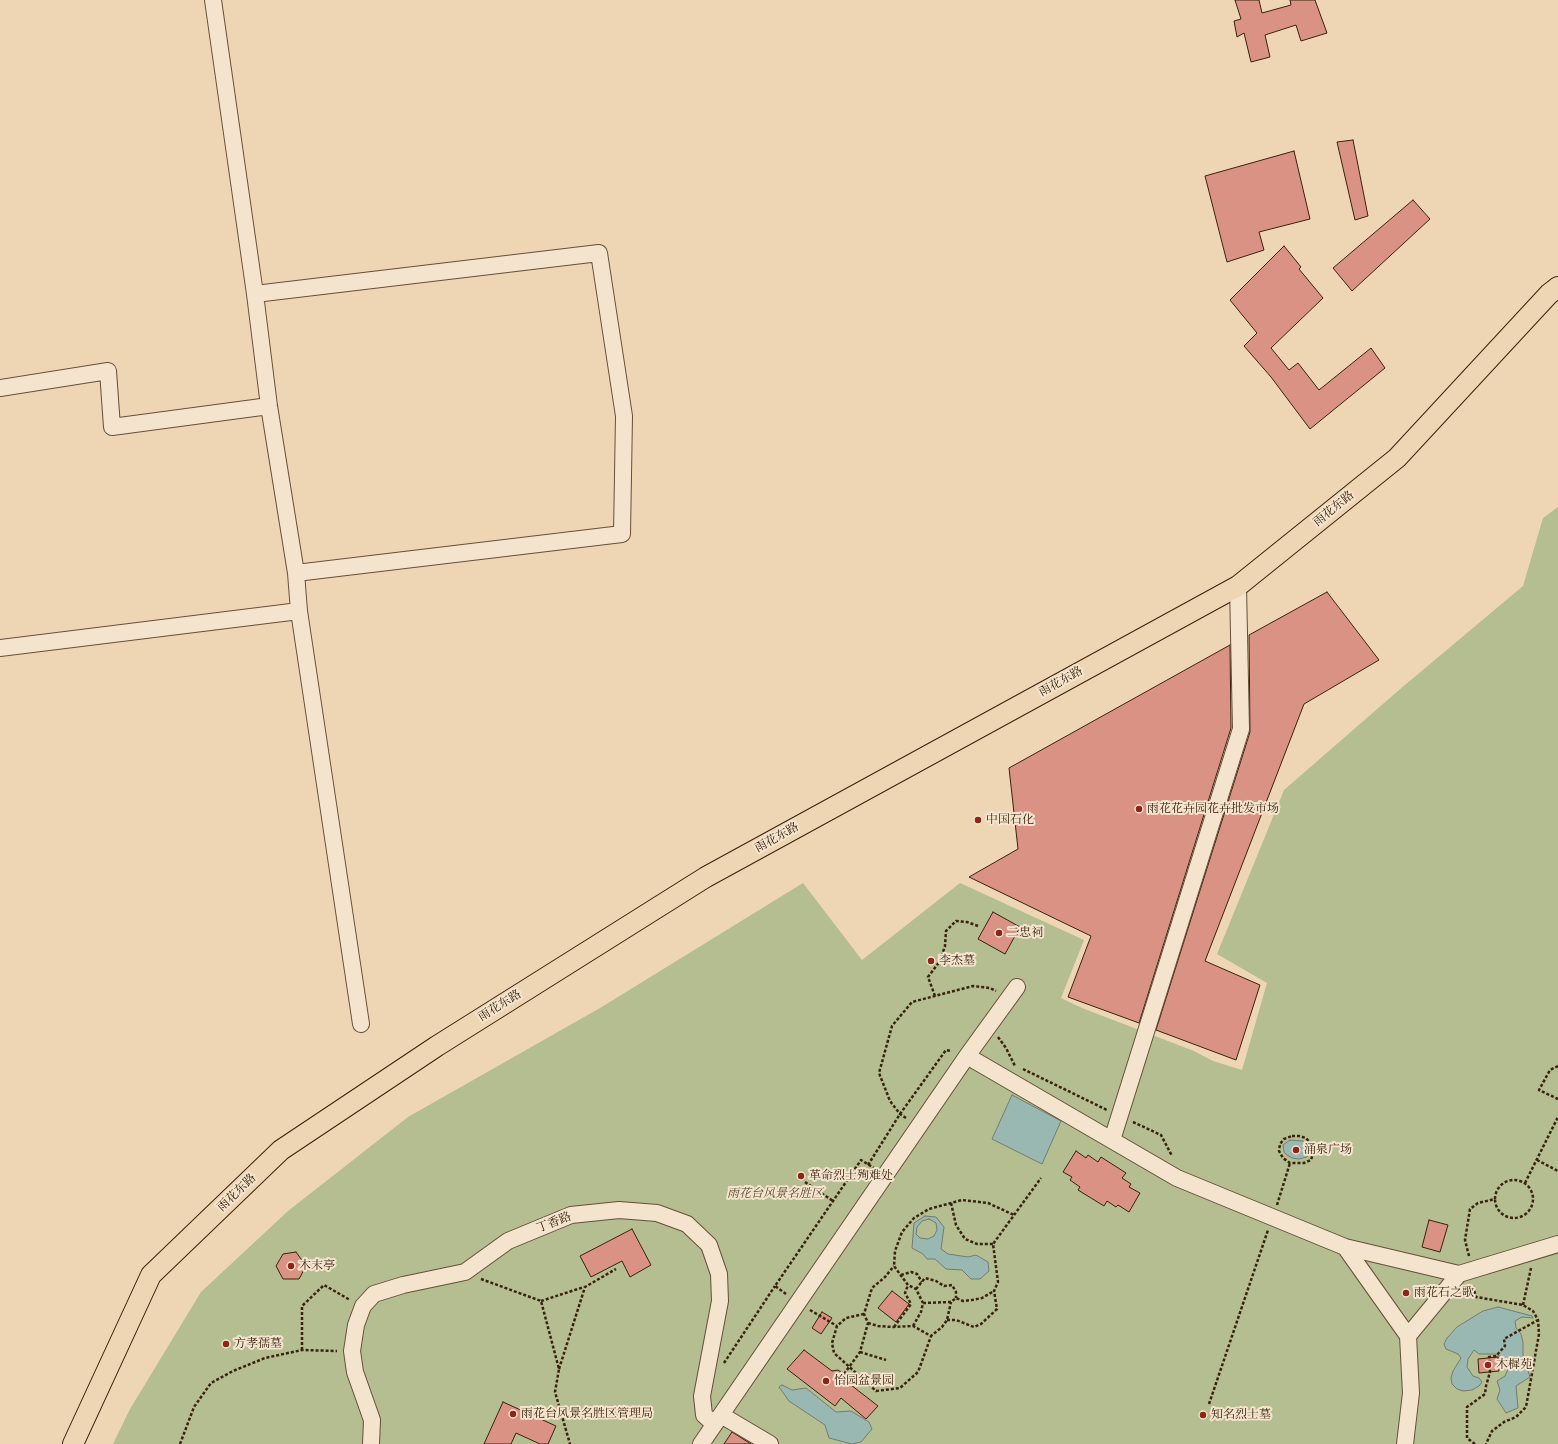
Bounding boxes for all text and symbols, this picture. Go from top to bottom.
street label: 雨花东路 [1311,488,1357,530]
street label: 雨花东路 [1037,664,1085,700]
place label: 雨花花卉园花卉批发市场 [1147,802,1279,816]
marker: 雨花花卉园花卉批发市场 [1134,804,1144,814]
place label: 中国石化 [986,813,1034,827]
marker: 中国石化 [973,815,983,825]
street label: 雨花东路 [753,820,801,856]
place label: 二忠祠 [1007,926,1043,940]
marker: 二忠祠 [994,928,1004,938]
place label: 李杰墓 [939,954,975,968]
marker: 李杰墓 [926,956,936,966]
street label: 雨花东路 [476,987,524,1025]
place label: 涌泉广场 [1304,1143,1352,1157]
marker: 涌泉广场 [1291,1145,1301,1155]
place label: 革命烈士殉难处 [809,1169,893,1183]
street label: 雨花东路 [215,1171,259,1215]
marker: 革命烈士殉难处 [796,1171,806,1181]
park label: 雨花台风景名胜区 [727,1187,823,1201]
street label: 丁香路 [535,1210,573,1236]
place label: 木末亭 [299,1259,335,1273]
marker: 木末亭 [286,1261,296,1271]
place label: 雨花石之歌 [1414,1286,1474,1300]
marker: 雨花石之歌 [1401,1288,1411,1298]
place label: 方孝孺墓 [234,1337,282,1351]
marker: 方孝孺墓 [221,1339,231,1349]
place label: 木樨苑 [1496,1358,1532,1372]
marker: 木樨苑 [1483,1360,1493,1370]
place label: 怡园盆景园 [834,1374,894,1388]
marker: 怡园盆景园 [821,1376,831,1386]
place label: 雨花台风景名胜区管理局 [521,1407,653,1421]
place label: 知名烈士墓 [1211,1408,1271,1422]
marker: 雨花台风景名胜区管理局 [508,1409,518,1419]
marker: 知名烈士墓 [1198,1410,1208,1420]

